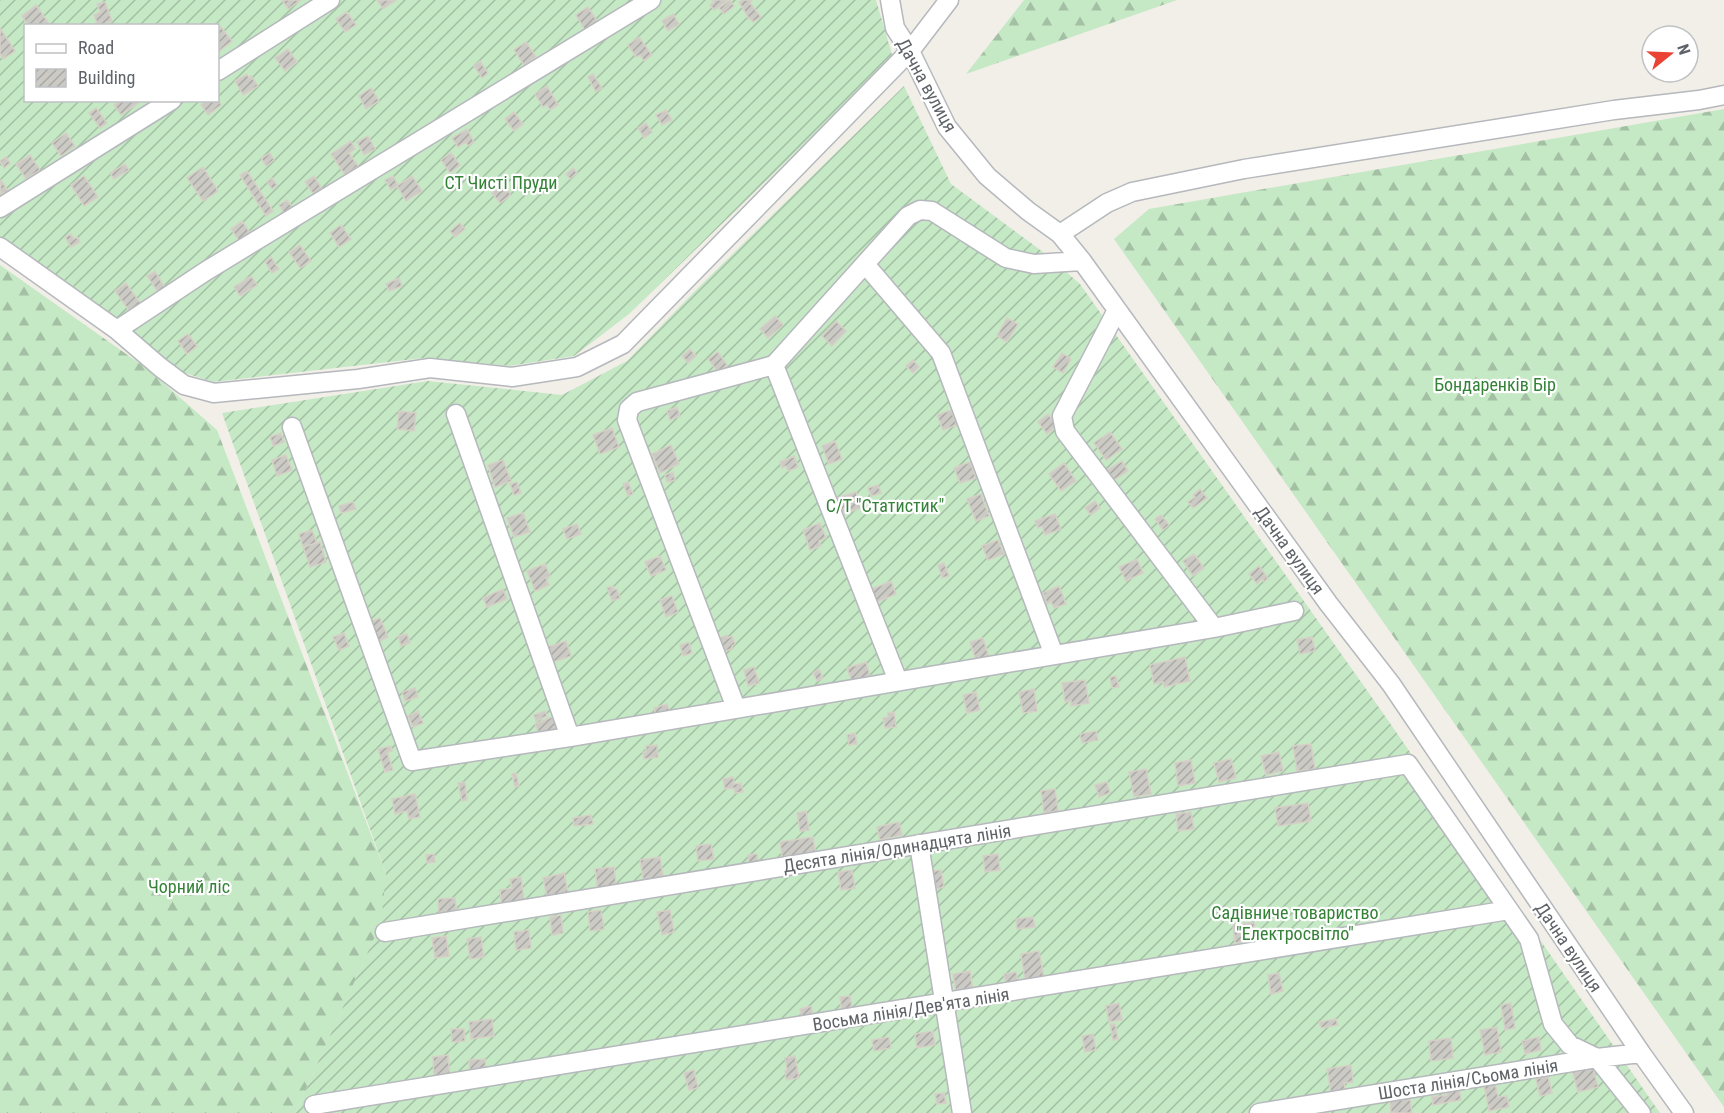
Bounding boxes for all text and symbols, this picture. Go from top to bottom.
legend [24,24,219,102]
north arrow [1640,24,1700,84]
street label: Дачна вулиця [893,35,961,135]
text: Road [78,37,114,58]
text: N [1673,42,1694,57]
text: Building [78,67,135,88]
park label: СТ Чисті Пруди [444,172,558,193]
park label: Бондаренків Бір [1434,374,1556,395]
park label: С/Т "Статистик" [826,495,944,516]
street label: Дачна вулиця [1251,502,1329,598]
street label: Десята лінія/Одинадцята лінія [782,820,1012,876]
park label: Чорний ліс [148,876,230,897]
street label: Дачна вулиця [1531,898,1607,996]
park label: Садівниче товариство "Електросвітло" [1211,902,1379,944]
street label: Восьма лінія/Дев'ята лінія [811,983,1011,1035]
street label: Шоста лінія/Сьома лінія [1377,1054,1559,1104]

